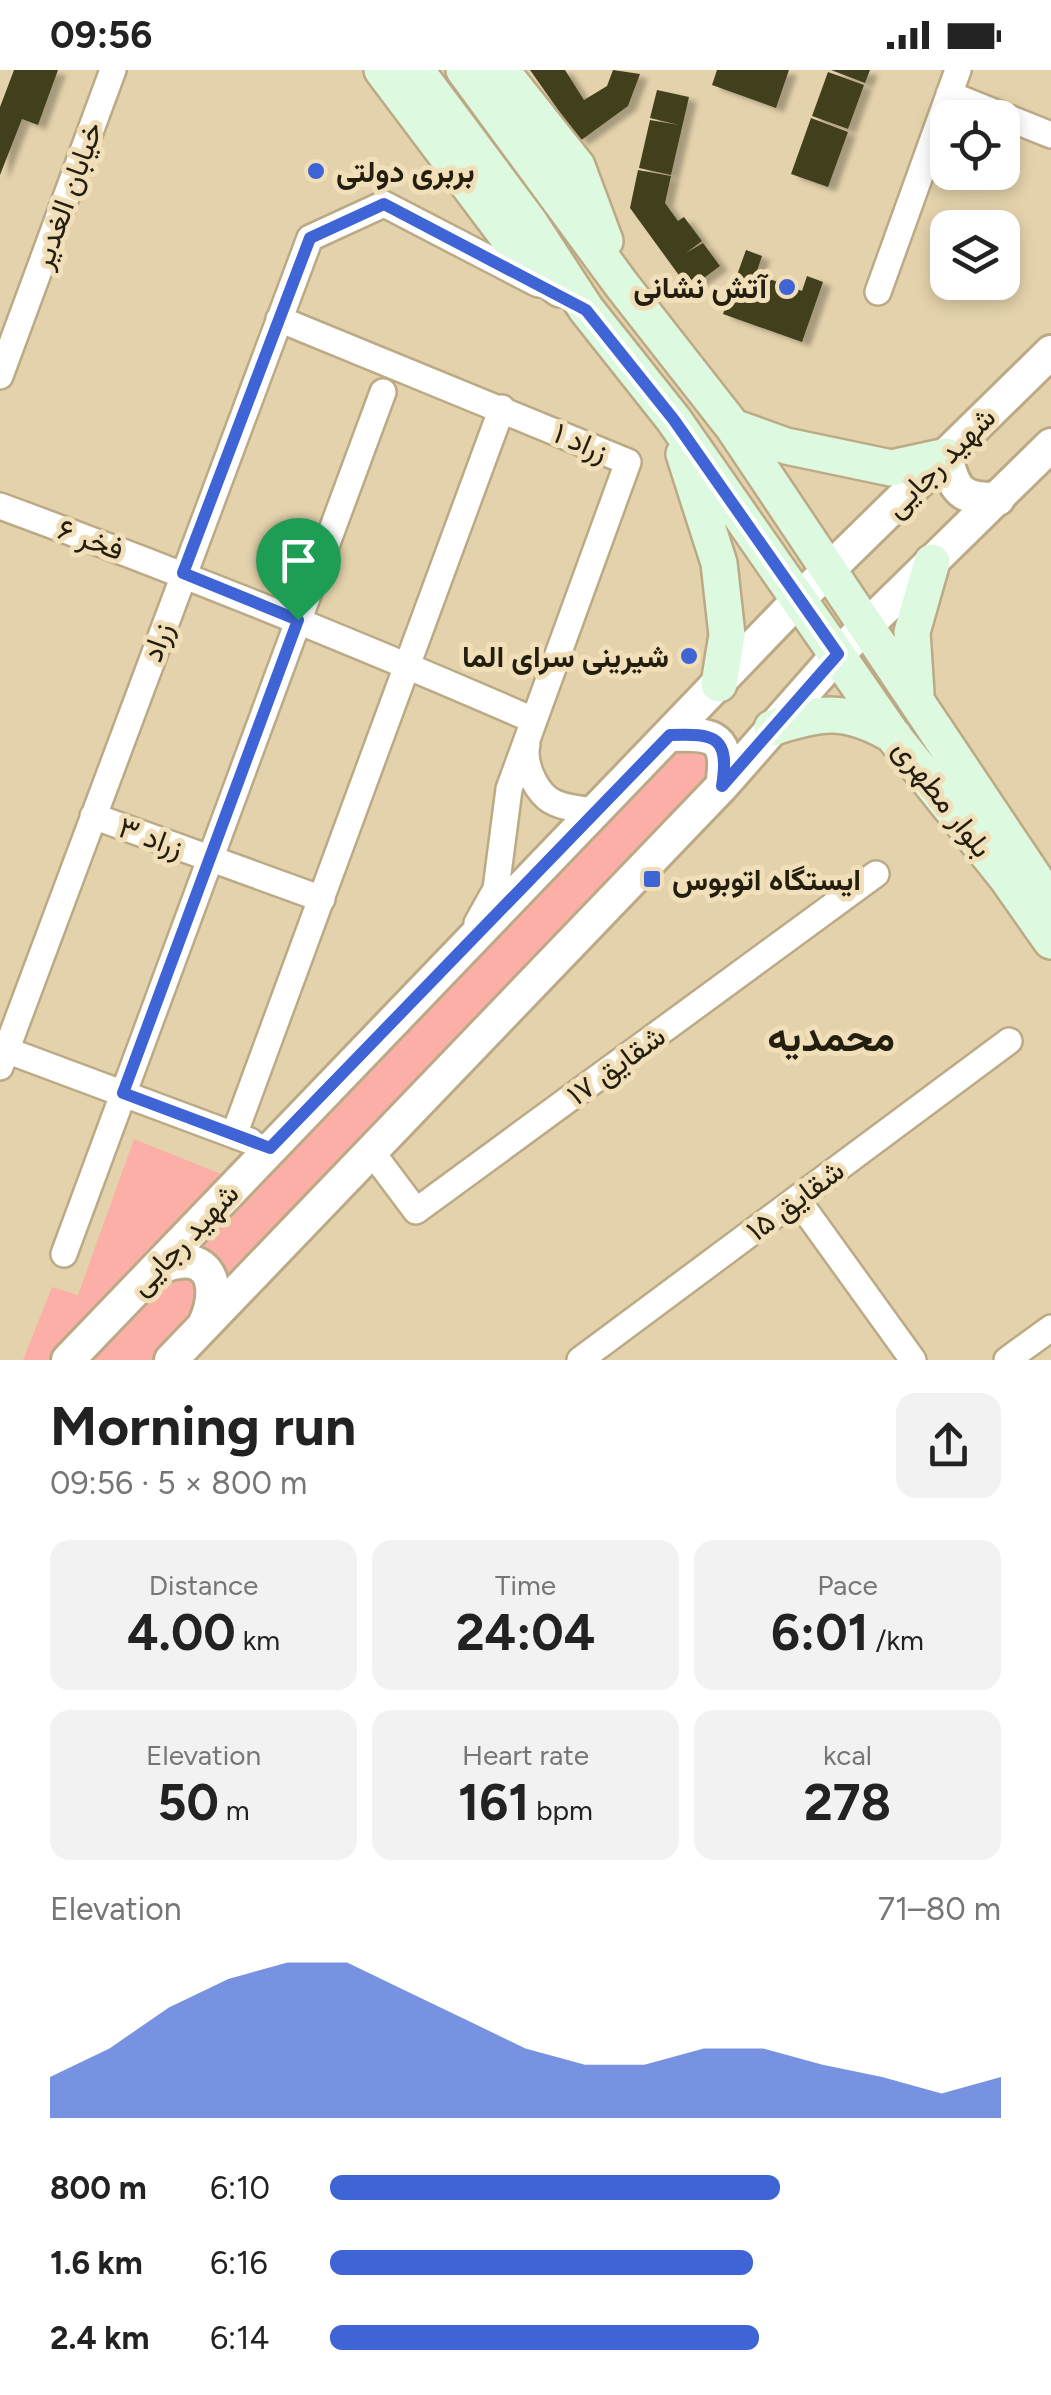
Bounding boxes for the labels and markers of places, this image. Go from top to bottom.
place label: بربری دولتی [336,153,475,190]
marker: بربری دولتی [305,160,327,182]
place label: آتش نشانی [633,269,769,306]
marker: آتش نشانی [776,276,798,298]
pin [256,518,341,621]
place label: شیرینی سرای الما [462,638,669,675]
marker: شیرینی سرای الما [678,645,700,667]
place label: ایستگاه اتوبوس [672,861,861,898]
marker: ایستگاه اتوبوس [641,868,663,890]

